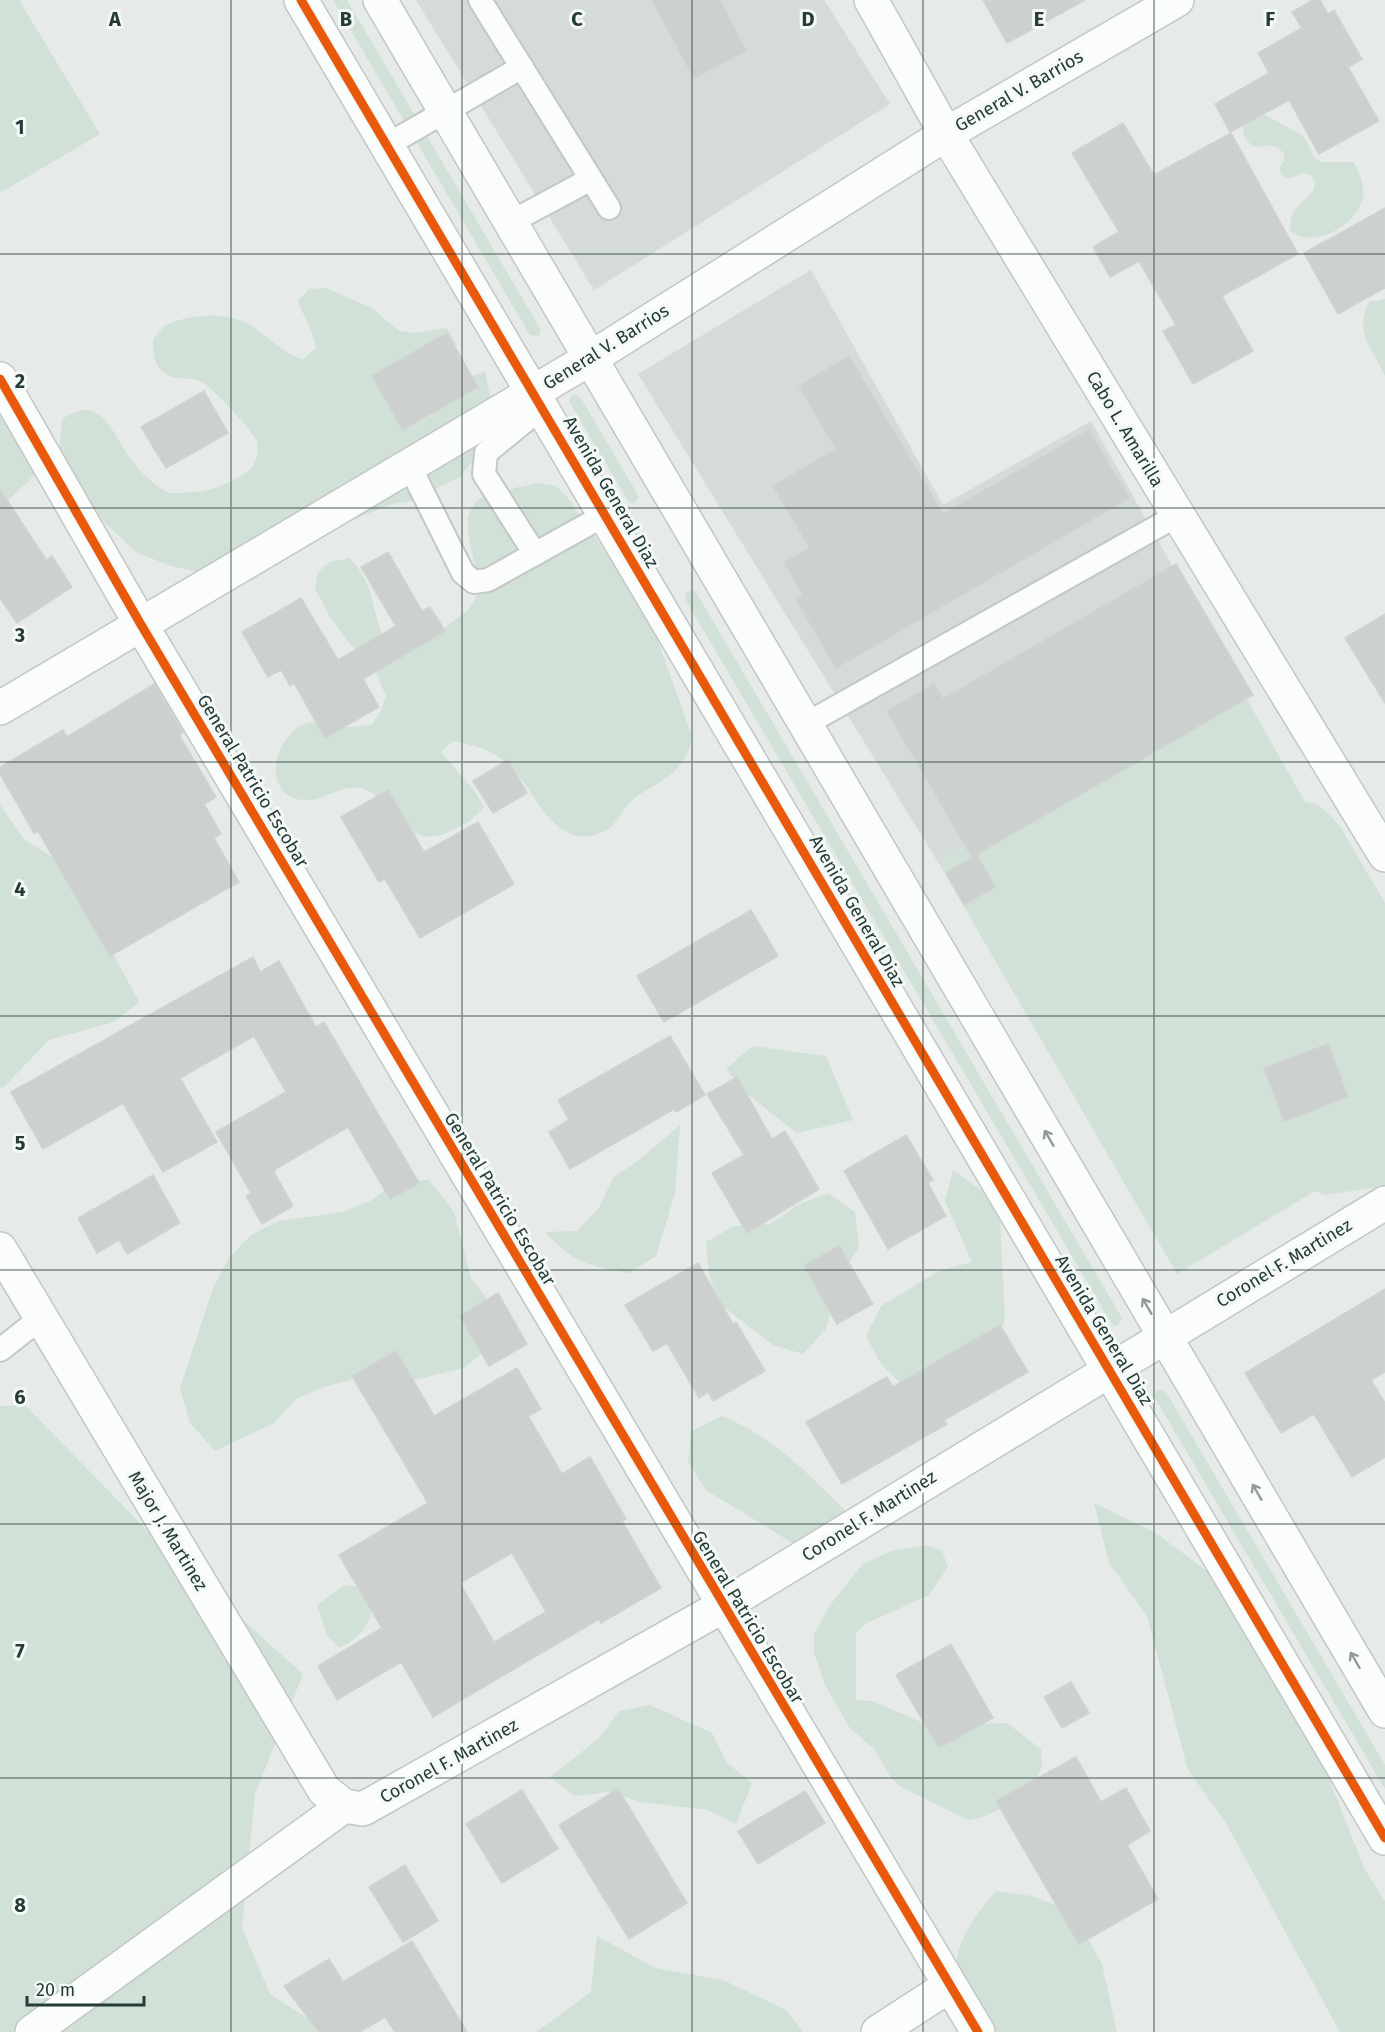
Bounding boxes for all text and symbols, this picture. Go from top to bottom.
text: A [108,7,122,31]
text: B [340,7,352,31]
text: C [571,7,583,31]
text: D [801,7,815,31]
text: E [1034,7,1044,31]
text: F [1265,7,1275,31]
street label: General V. Barrios [951,45,1087,137]
text: 1 [15,115,25,139]
street label: General V. Barrios [539,299,673,395]
street label: Cabo L. Amarilla [1082,367,1168,491]
text: 2 [15,369,25,393]
street label: Avenida General Diaz [559,412,664,572]
text: 3 [14,623,25,647]
street label: General Patricio Escobar [193,690,313,872]
street label: Avenida General Diaz [805,831,910,991]
text: 4 [14,877,26,901]
street label: General Patricio Escobar [440,1108,560,1290]
one-way arrow [1042,1130,1054,1147]
text: 5 [15,1131,26,1155]
street label: Coronel F. Martinez [1212,1214,1356,1312]
street label: Avenida General Diaz [1050,1251,1158,1409]
one-way arrow [1141,1298,1153,1315]
text: 6 [14,1385,26,1409]
street label: Coronel F. Martinez [798,1466,940,1566]
street label: Major J. Martinez [124,1467,212,1595]
one-way arrow [1250,1484,1262,1501]
street label: General Patricio Escobar [688,1526,808,1708]
text: 7 [15,1639,25,1663]
one-way arrow [1349,1652,1361,1669]
street label: Coronel F. Martinez [376,1714,522,1808]
text: 8 [14,1893,26,1917]
scale bar [27,1969,144,2007]
text: 20 m [36,1979,75,2001]

